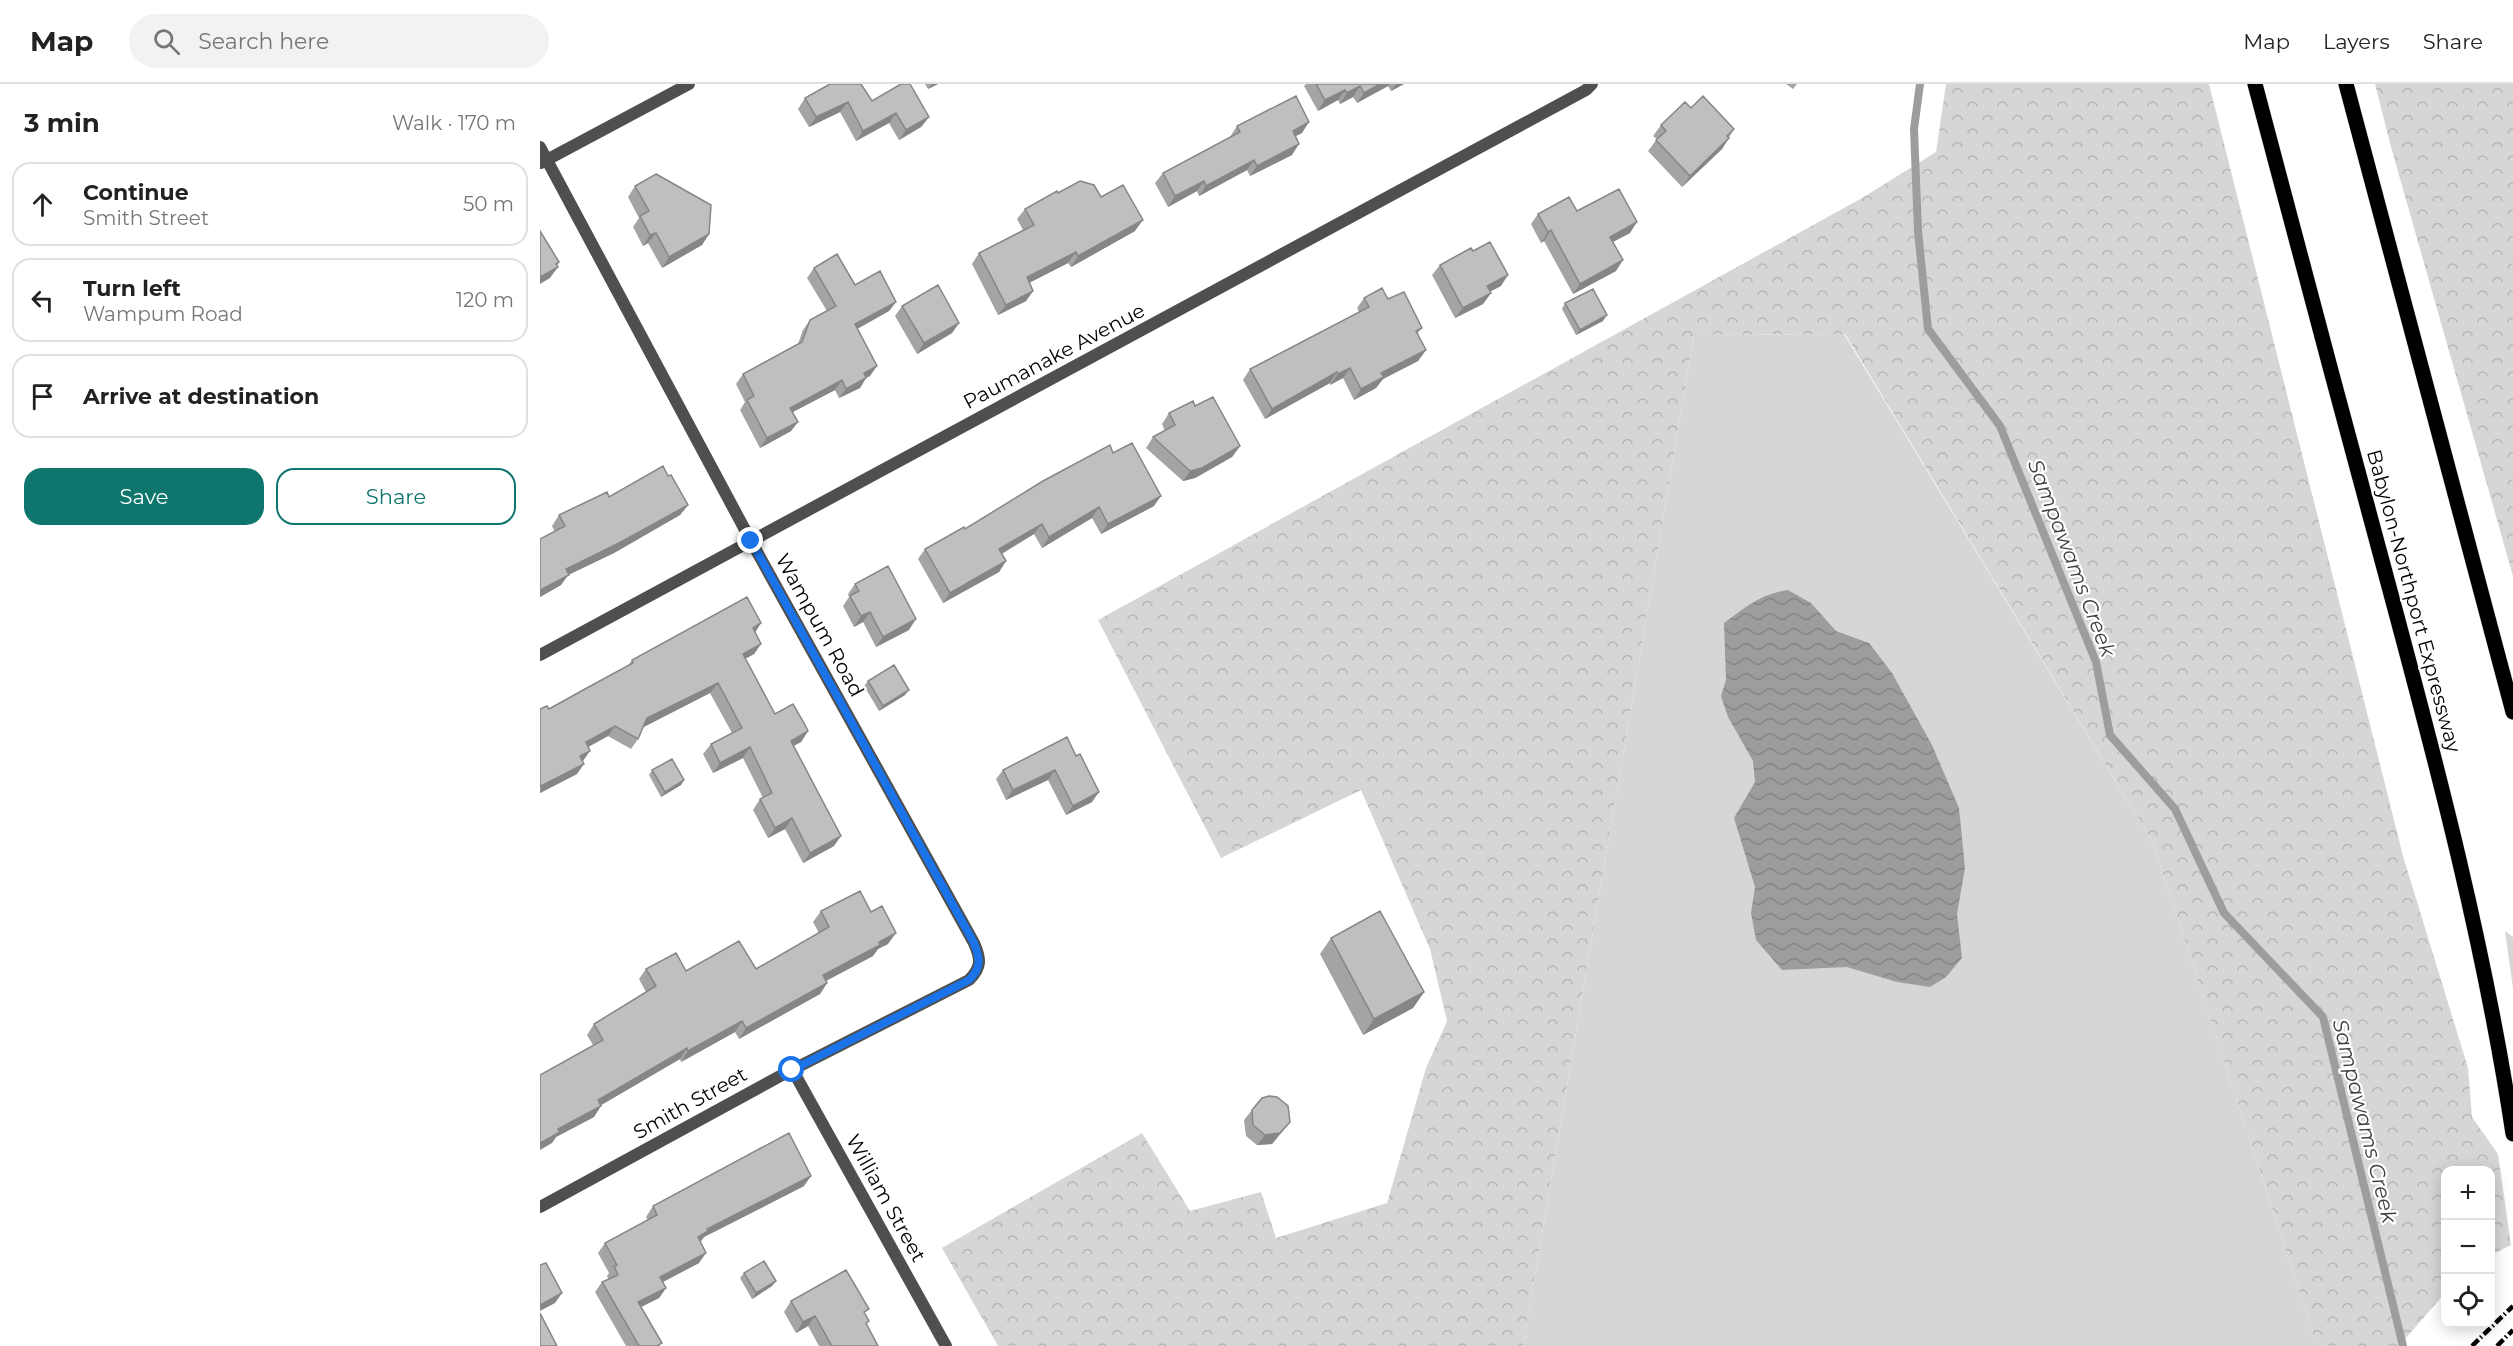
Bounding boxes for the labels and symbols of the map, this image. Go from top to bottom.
street label: Paumanake Avenue [959,298,1149,414]
street label: Babylon-Northport Expressway [2362,447,2466,755]
water label: Sampawams Creek [2023,456,2122,662]
route end [737,527,763,553]
street label: Wampum Road [771,549,869,701]
water label: Sampawams Creek [2328,1016,2403,1227]
route start [778,1056,804,1082]
street label: Smith Street [629,1062,751,1144]
street label: William Street [841,1130,931,1266]

